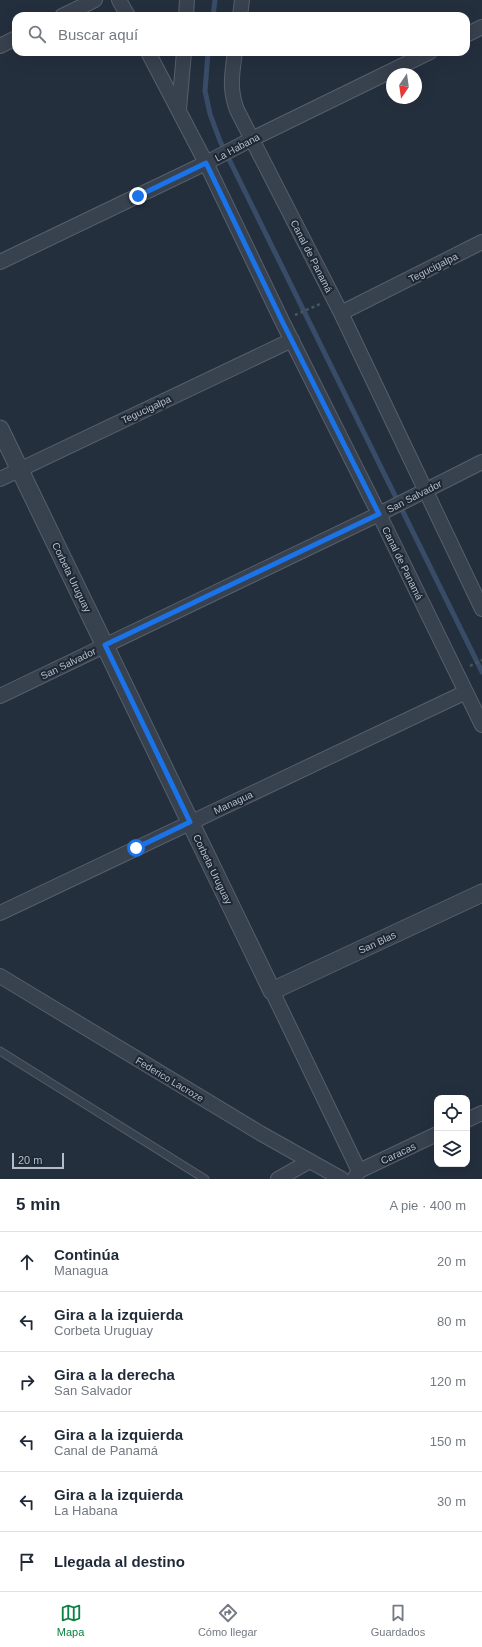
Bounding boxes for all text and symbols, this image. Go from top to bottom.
search box [12,12,470,56]
icon: search [26,23,48,45]
text: Buscar aquí [58,26,138,43]
north arrow [386,68,422,104]
street label: La Habana [213,131,262,164]
route end [129,187,147,205]
street label: Canal de Panamá [288,218,335,295]
street label: Tegucigalpa [407,250,460,284]
street label: Tegucigalpa [120,393,173,426]
street label: San Salvador [385,478,444,515]
street label: Canal de Panamá [380,525,425,602]
street label: Corbeta Uruguay [50,541,93,614]
street label: San Salvador [39,645,98,682]
street label: Managua [212,788,255,816]
street label: Corbeta Uruguay [191,833,234,906]
route start [127,839,145,857]
street label: San Blas [357,929,398,956]
street label: Federico Lacroze [134,1055,206,1104]
map controls [434,1095,470,1167]
button: locate [434,1095,470,1131]
button: layers [434,1131,470,1167]
street label: Caracas [379,1141,417,1166]
scale bar [12,1151,64,1170]
text: 20 m [18,1154,42,1166]
text: 5 min [16,1195,60,1214]
text: A pie · 400 m [389,1198,466,1213]
text: Continúa [54,1246,119,1263]
icon: ahead [16,1251,38,1273]
text: 20 m [437,1254,466,1269]
text: Managua [54,1263,108,1278]
text: Gira a la izquierda [54,1306,183,1323]
icon: left [16,1311,38,1333]
text: 80 m [437,1314,466,1329]
text: Corbeta Uruguay [54,1323,153,1338]
text: Gira a la derecha [54,1366,175,1383]
icon: right [16,1371,38,1393]
text: 120 m [430,1374,466,1389]
text: San Salvador [54,1383,132,1398]
text: Gira a la izquierda [54,1426,183,1443]
icon: left [16,1431,38,1453]
text: 150 m [430,1434,466,1449]
text: Canal de Panamá [54,1443,158,1458]
text: Gira a la izquierda [54,1486,183,1503]
icon: left [16,1491,38,1513]
text: 30 m [437,1494,466,1509]
text: La Habana [54,1503,118,1518]
icon: arrive [16,1551,38,1573]
text: Llegada al destino [54,1553,185,1570]
tab: Mapa [57,1602,84,1638]
tab: Cómo llegar [198,1602,257,1638]
tab: Guardados [371,1602,425,1638]

